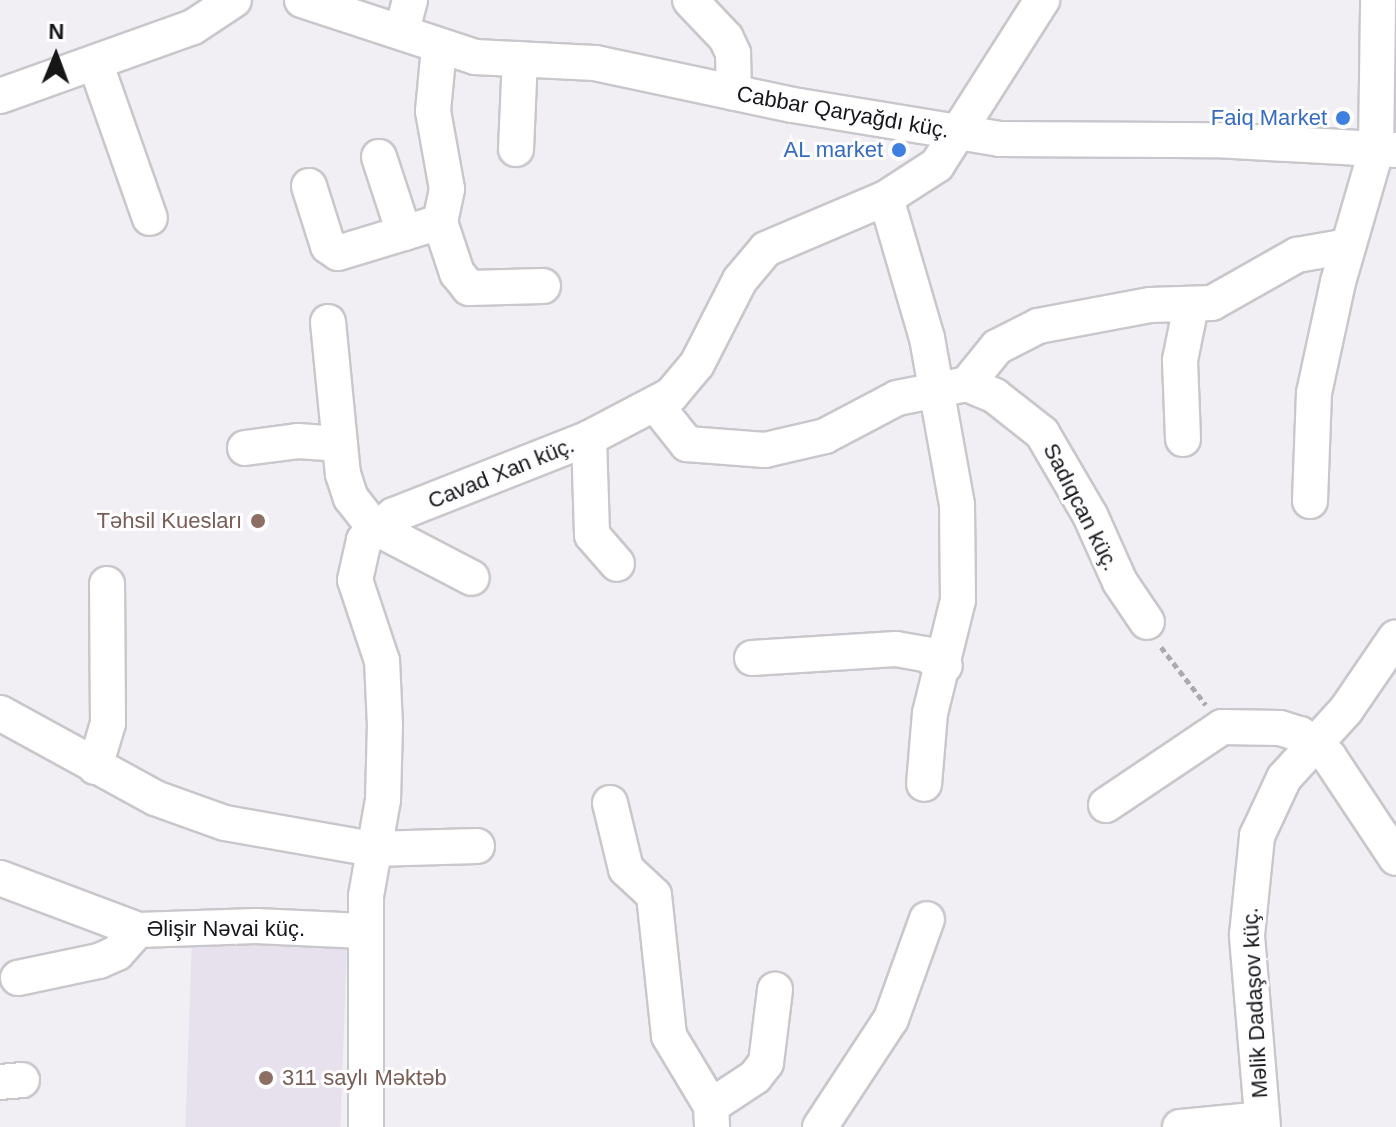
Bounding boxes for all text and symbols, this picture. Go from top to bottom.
north arrow [16,16,96,96]
text: N [48,19,65,44]
street label: Cabbar Qaryağdı küç. [735,80,951,144]
place label: Faiq Market [1211,105,1327,131]
marker: Faiq Market [1334,109,1352,127]
place label: AL market [783,137,883,163]
marker: AL market [890,141,908,159]
street label: Cavad Xan küç. [424,432,578,514]
street label: Sadıqcan küç. [1038,439,1124,575]
place label: Təhsil Kuesları [96,508,242,534]
marker: Təhsil Kuesları [249,512,267,530]
street label: Məlik Dadaşov küç. [1237,907,1273,1099]
street label: Əlişir Nəvai küç. [147,916,305,942]
place label: 311 saylı Məktəb [282,1065,447,1091]
marker: 311 saylı Məktəb [257,1069,275,1087]

